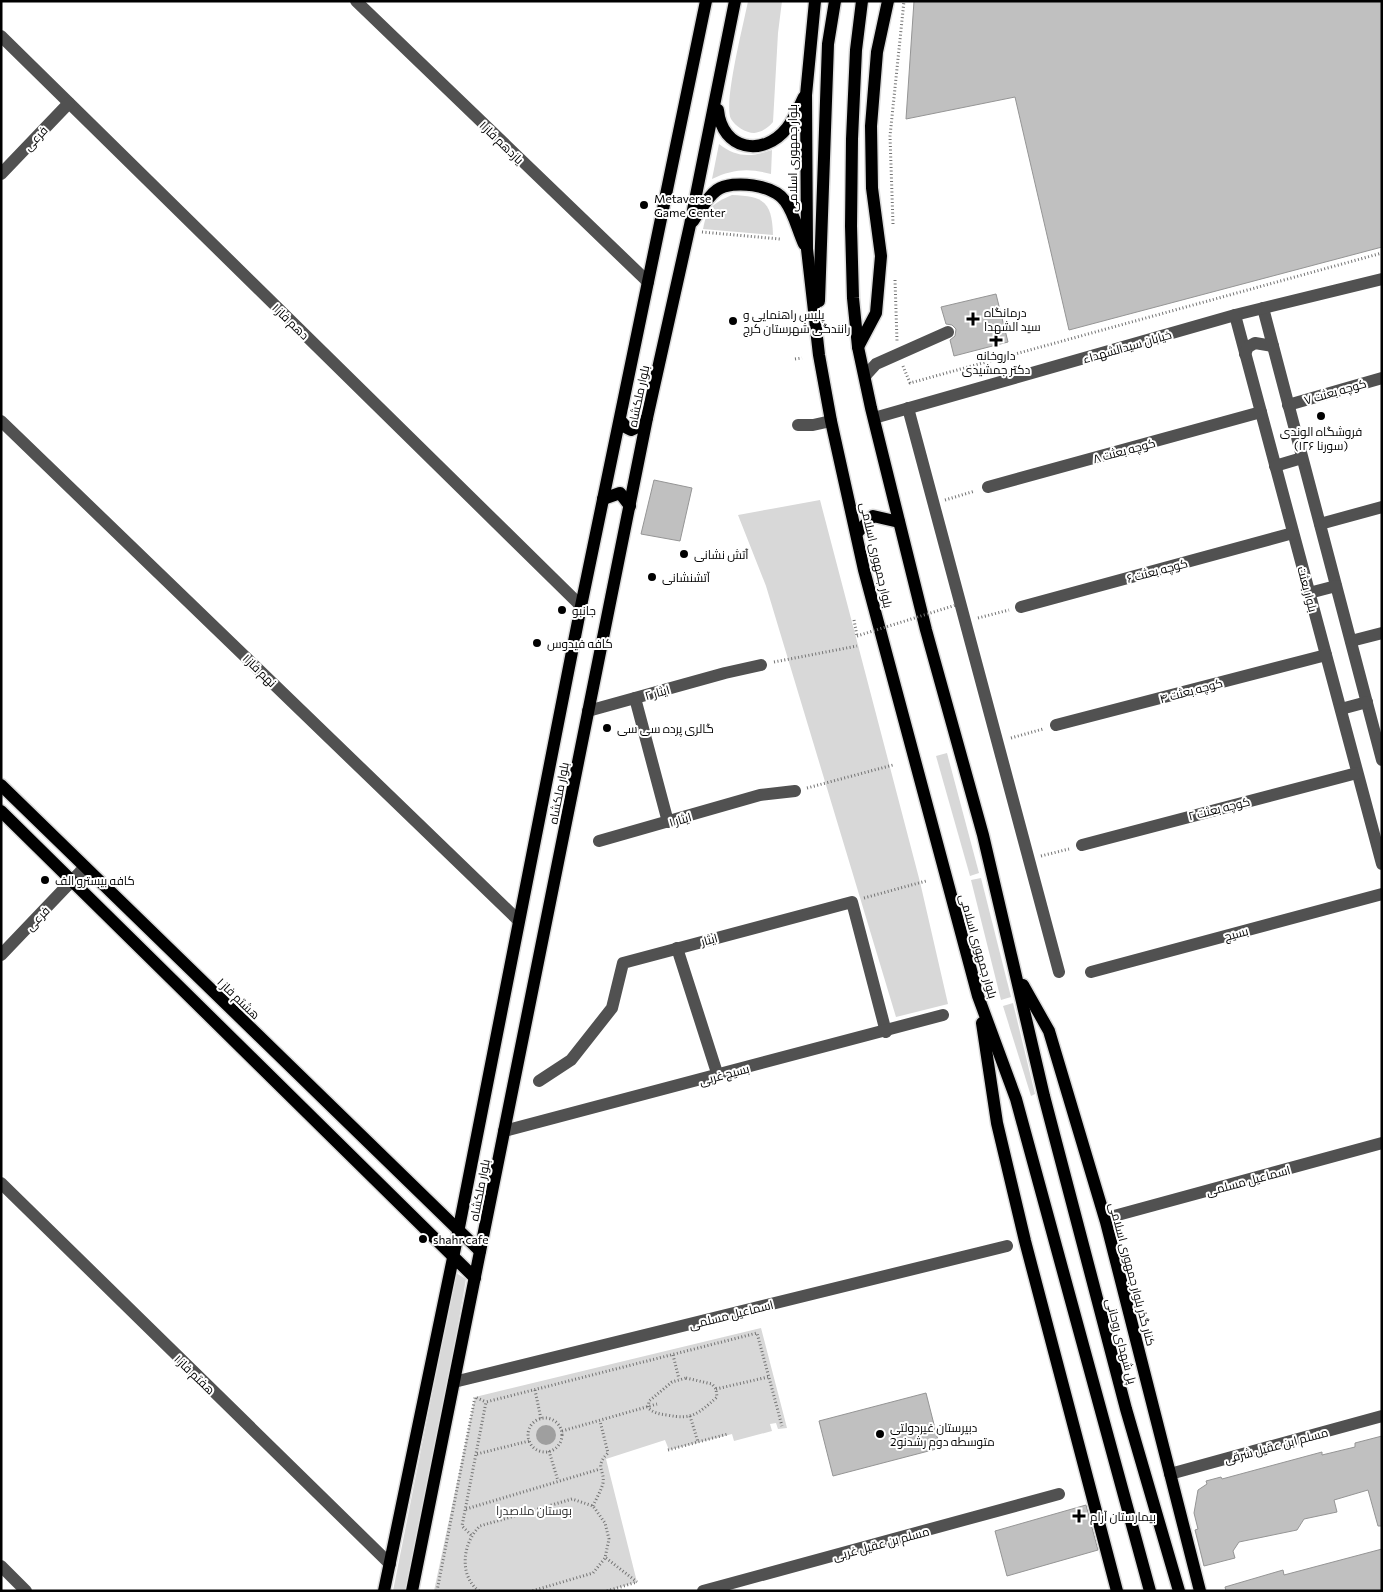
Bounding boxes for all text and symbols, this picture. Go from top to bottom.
street label: بلوار جمهوری اسلامی [785,104,800,212]
street label: یازدهم فاز ۱ [476,118,527,168]
street label: فرعی [20,123,51,154]
place label: Metaverse Game Center [654,191,726,219]
marker: Metaverse Game Center [638,199,650,211]
street label: دهم فاز ۱ [268,300,312,343]
place label: درمانگاه سید الشهدا [984,305,1041,334]
place label: پلیس راهنمایی و رانندگی شهرستان کرج [743,307,850,337]
marker: درمانگاه سید الشهدا [966,312,980,326]
marker: پلیس راهنمایی و رانندگی شهرستان کرج [727,315,739,327]
street label: خیابان سیدالشهداء [1081,327,1173,366]
marker: داروخانه دکتر جمشیدی [990,334,1002,346]
place label: داروخانه دکتر جمشیدی [962,348,1030,377]
street label: بلوار ملکشاه [625,364,652,428]
street label: کوچه بعثت ۷ [1302,375,1369,409]
marker: فروشگاه الوندی (سورنا ۱۲۶) [1315,410,1327,422]
place label: فروشگاه الوندی (سورنا ۱۲۶) [1280,424,1362,453]
street label: کوچه بعثت ۸ [1091,435,1158,468]
street label: بلوار جمهوری اسلامی [857,501,896,609]
place label: آتش نشانی [694,547,749,562]
marker: آتش نشانی [678,548,690,560]
street label: کوچه بعثت ۶ [1125,555,1190,588]
street label: بلوار بعثت [1294,565,1321,614]
place label: آتشنشانی [662,570,711,585]
marker: آتشنشانی [646,571,658,583]
place label: جانبو [572,603,596,618]
marker: جانبو [556,604,568,616]
place label: كافه فيدوس [547,636,613,651]
marker: كافه فيدوس [531,637,543,649]
street label: نهم فاز ۱ [239,651,280,691]
street label: کوچه بعثت ۴ [1158,675,1225,708]
street label: ایثار ۲ [643,682,671,703]
place label: گالری پرده سی سی [617,721,714,738]
marker: گالری پرده سی سی [601,722,613,734]
street label: بلوار ملکشاه [545,761,572,825]
street label: کوچه بعثت ۲ [1187,794,1252,825]
street label: ایثار ۱ [667,809,693,830]
place label: کافه بیسترو الف [55,873,135,888]
marker: کافه بیسترو الف [39,874,51,886]
street label: بلوار جمهوری اسلامی [956,892,1001,1000]
street label: فرعی [22,903,53,934]
street label: بسیج [1222,923,1250,945]
street label: ایثار [698,930,719,949]
street label: هشتم فاز ۱ [213,974,263,1023]
street label: بسیج غربی [697,1061,751,1089]
street label: بلوار ملکشاه [466,1158,493,1222]
street label: اسماعیل مسلمی [1204,1162,1292,1199]
street label: کنار گذر بلوار جمهوری اسلامی [1106,1201,1159,1347]
place label: shahr cafe [433,1232,489,1246]
marker: shahr cafe [417,1233,429,1245]
street label: اسماعیل مسلمی [687,1297,775,1332]
street label: پل شهدای روحانی [1101,1297,1140,1387]
street label: هفتم فاز ۱ [170,1351,218,1398]
place label: دبیرستان غیردولتی متوسطه دوم رشدنو2 [890,1420,995,1450]
street label: مسلم ابن عقیل شرقی [1223,1424,1330,1468]
marker: دبیرستان غیردولتی متوسطه دوم رشدنو2 [874,1428,886,1440]
park label: بوستان ملاصدرا [496,1503,572,1518]
marker: بیمارستان آرام [1072,1509,1086,1523]
place label: بیمارستان آرام [1090,1509,1156,1525]
street label: مسلم بن عقیل غربی [831,1523,931,1565]

